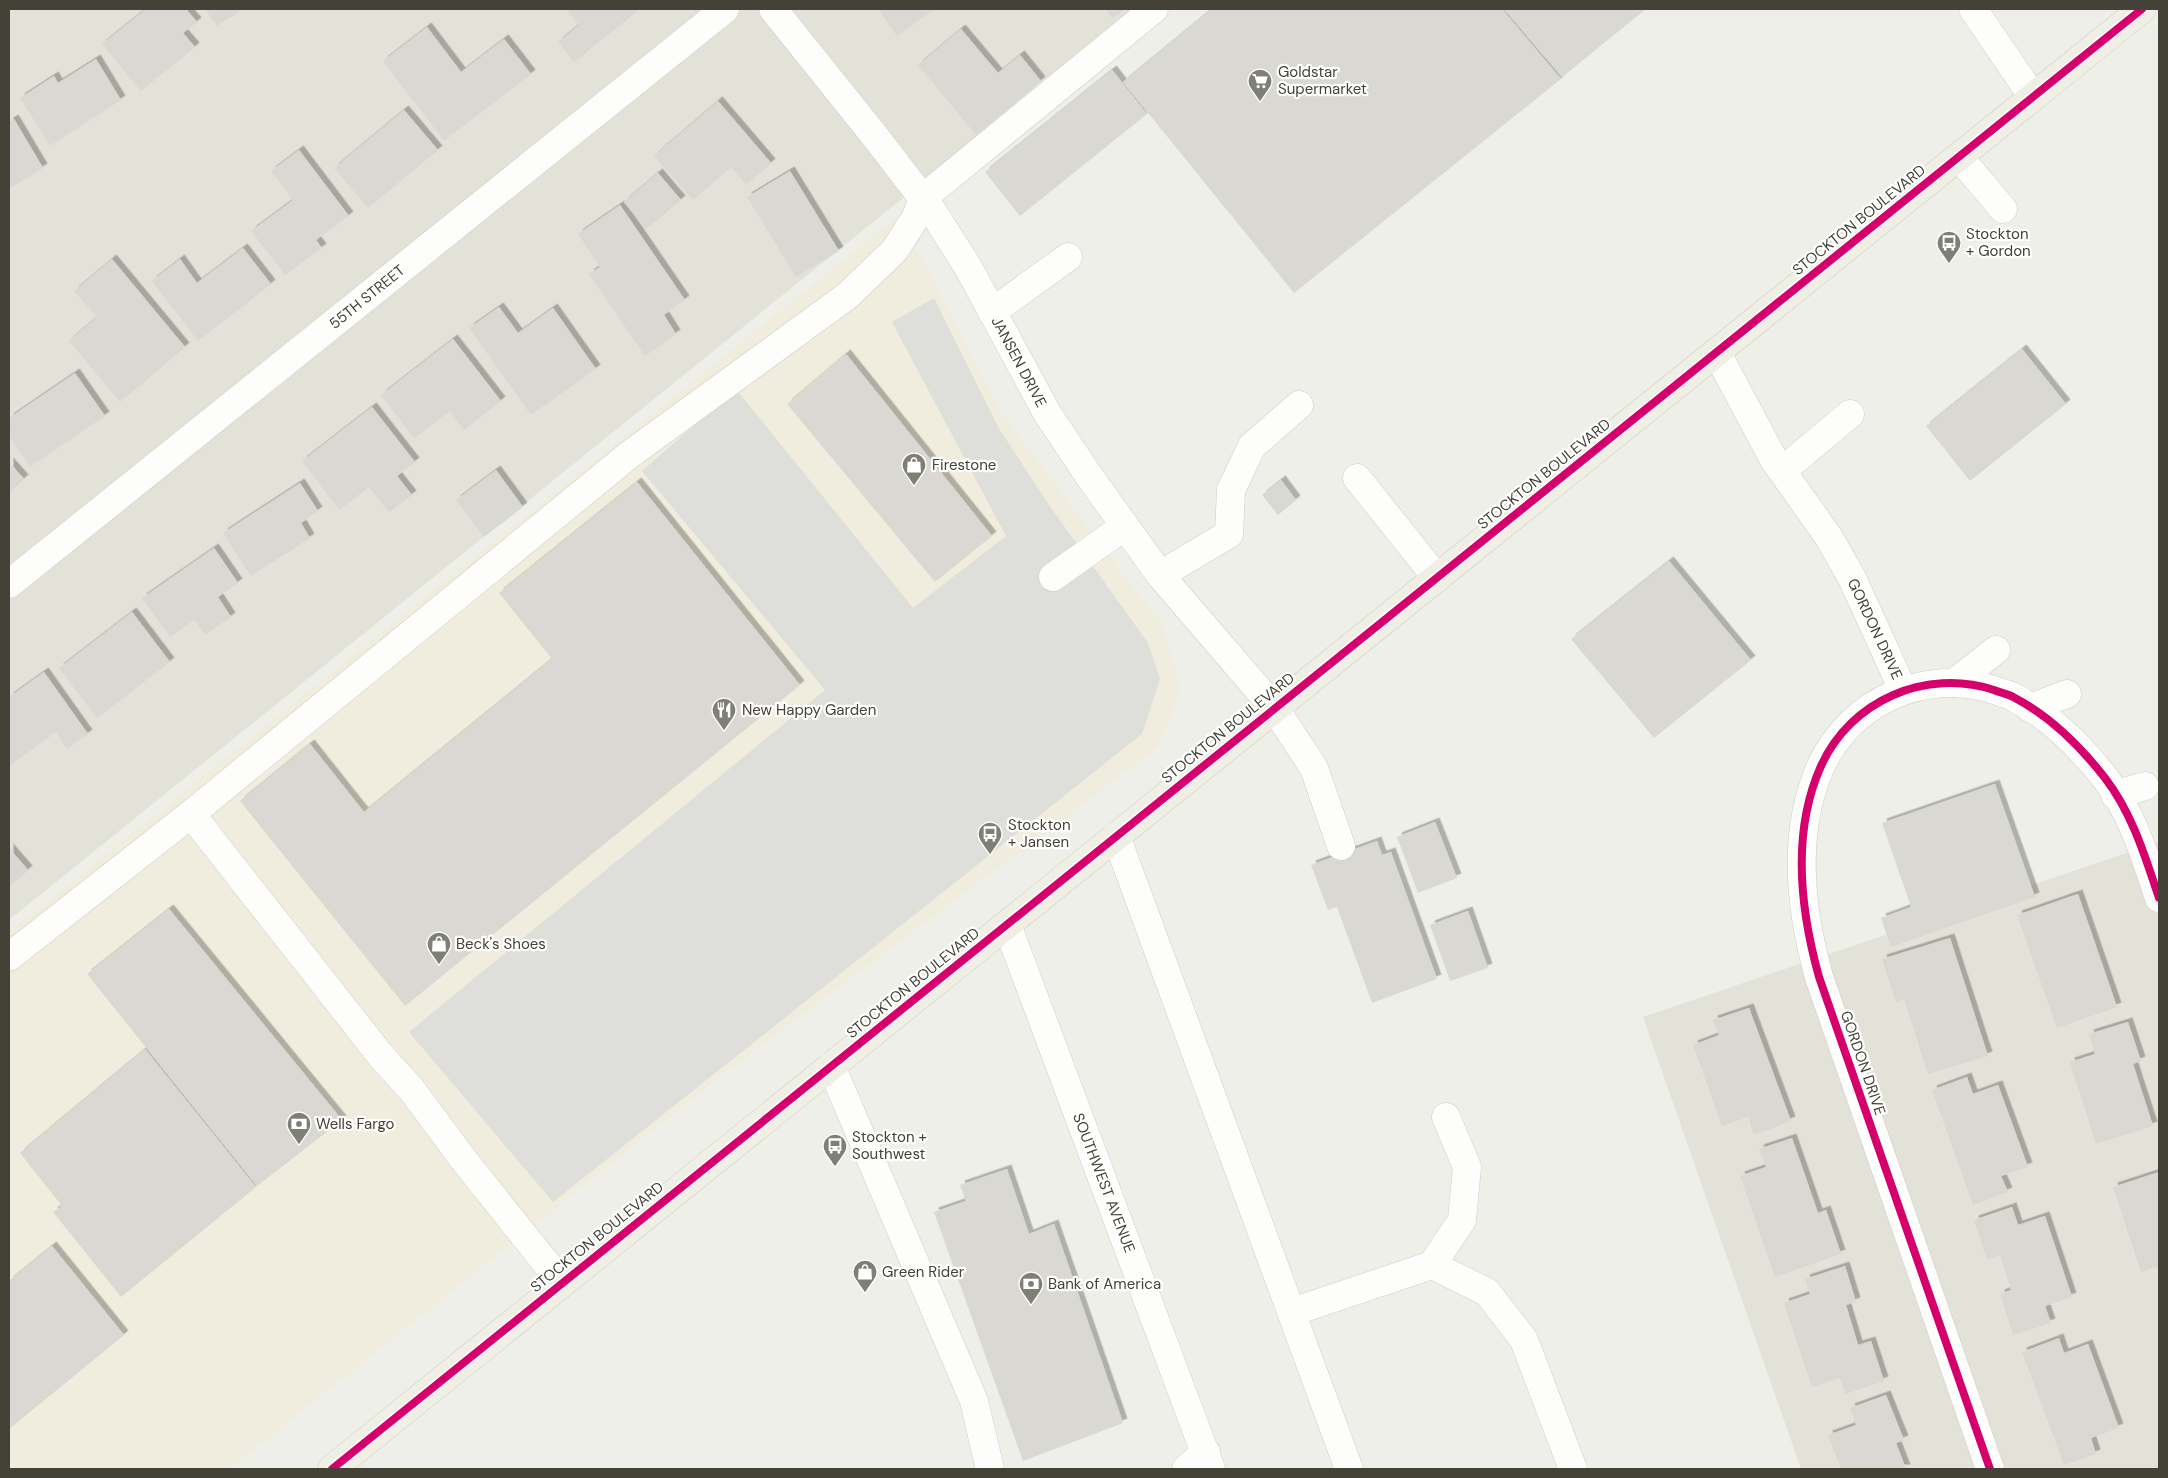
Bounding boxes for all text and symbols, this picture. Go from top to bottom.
place label: Goldstar Supermarket [1278,62,1367,99]
supermarket icon: Goldstar Supermarket [1247,68,1273,102]
street label: STOCKTON BOULEVARD [1788,160,1930,280]
place label: Stockton + Gordon [1966,224,2031,261]
bus stop icon: Stockton + Gordon [1936,230,1962,264]
street label: 55TH STREET [325,260,409,334]
street label: JANSEN DRIVE [987,313,1051,411]
street label: STOCKTON BOULEVARD [1473,414,1615,534]
shop icon: Firestone [901,452,927,486]
place label: Firestone [932,455,996,475]
street label: GORDON DRIVE [1843,575,1907,683]
street label: STOCKTON BOULEVARD [1157,668,1299,788]
restaurant icon: New Happy Garden [711,697,737,731]
place label: New Happy Garden [742,700,876,720]
place label: Stockton + Jansen [1008,815,1071,852]
bus stop icon: Stockton + Jansen [977,821,1003,855]
street label: STOCKTON BOULEVARD [842,923,984,1043]
shop icon: Beck's Shoes [426,931,452,965]
place label: Beck's Shoes [456,934,546,954]
street label: GORDON DRIVE [1836,1008,1890,1118]
street label: SOUTHWEST AVENUE [1068,1110,1140,1256]
bank icon: Wells Fargo [286,1111,312,1145]
place label: Wells Fargo [316,1114,395,1134]
place label: Stockton + Southwest [852,1127,927,1164]
bus stop icon: Stockton + Southwest [822,1133,848,1167]
street label: STOCKTON BOULEVARD [526,1177,668,1297]
shop icon: Green Rider [852,1259,878,1293]
place label: Green Rider [882,1262,965,1282]
bank icon: Bank of America [1018,1271,1044,1305]
place label: Bank of America [1048,1274,1161,1294]

